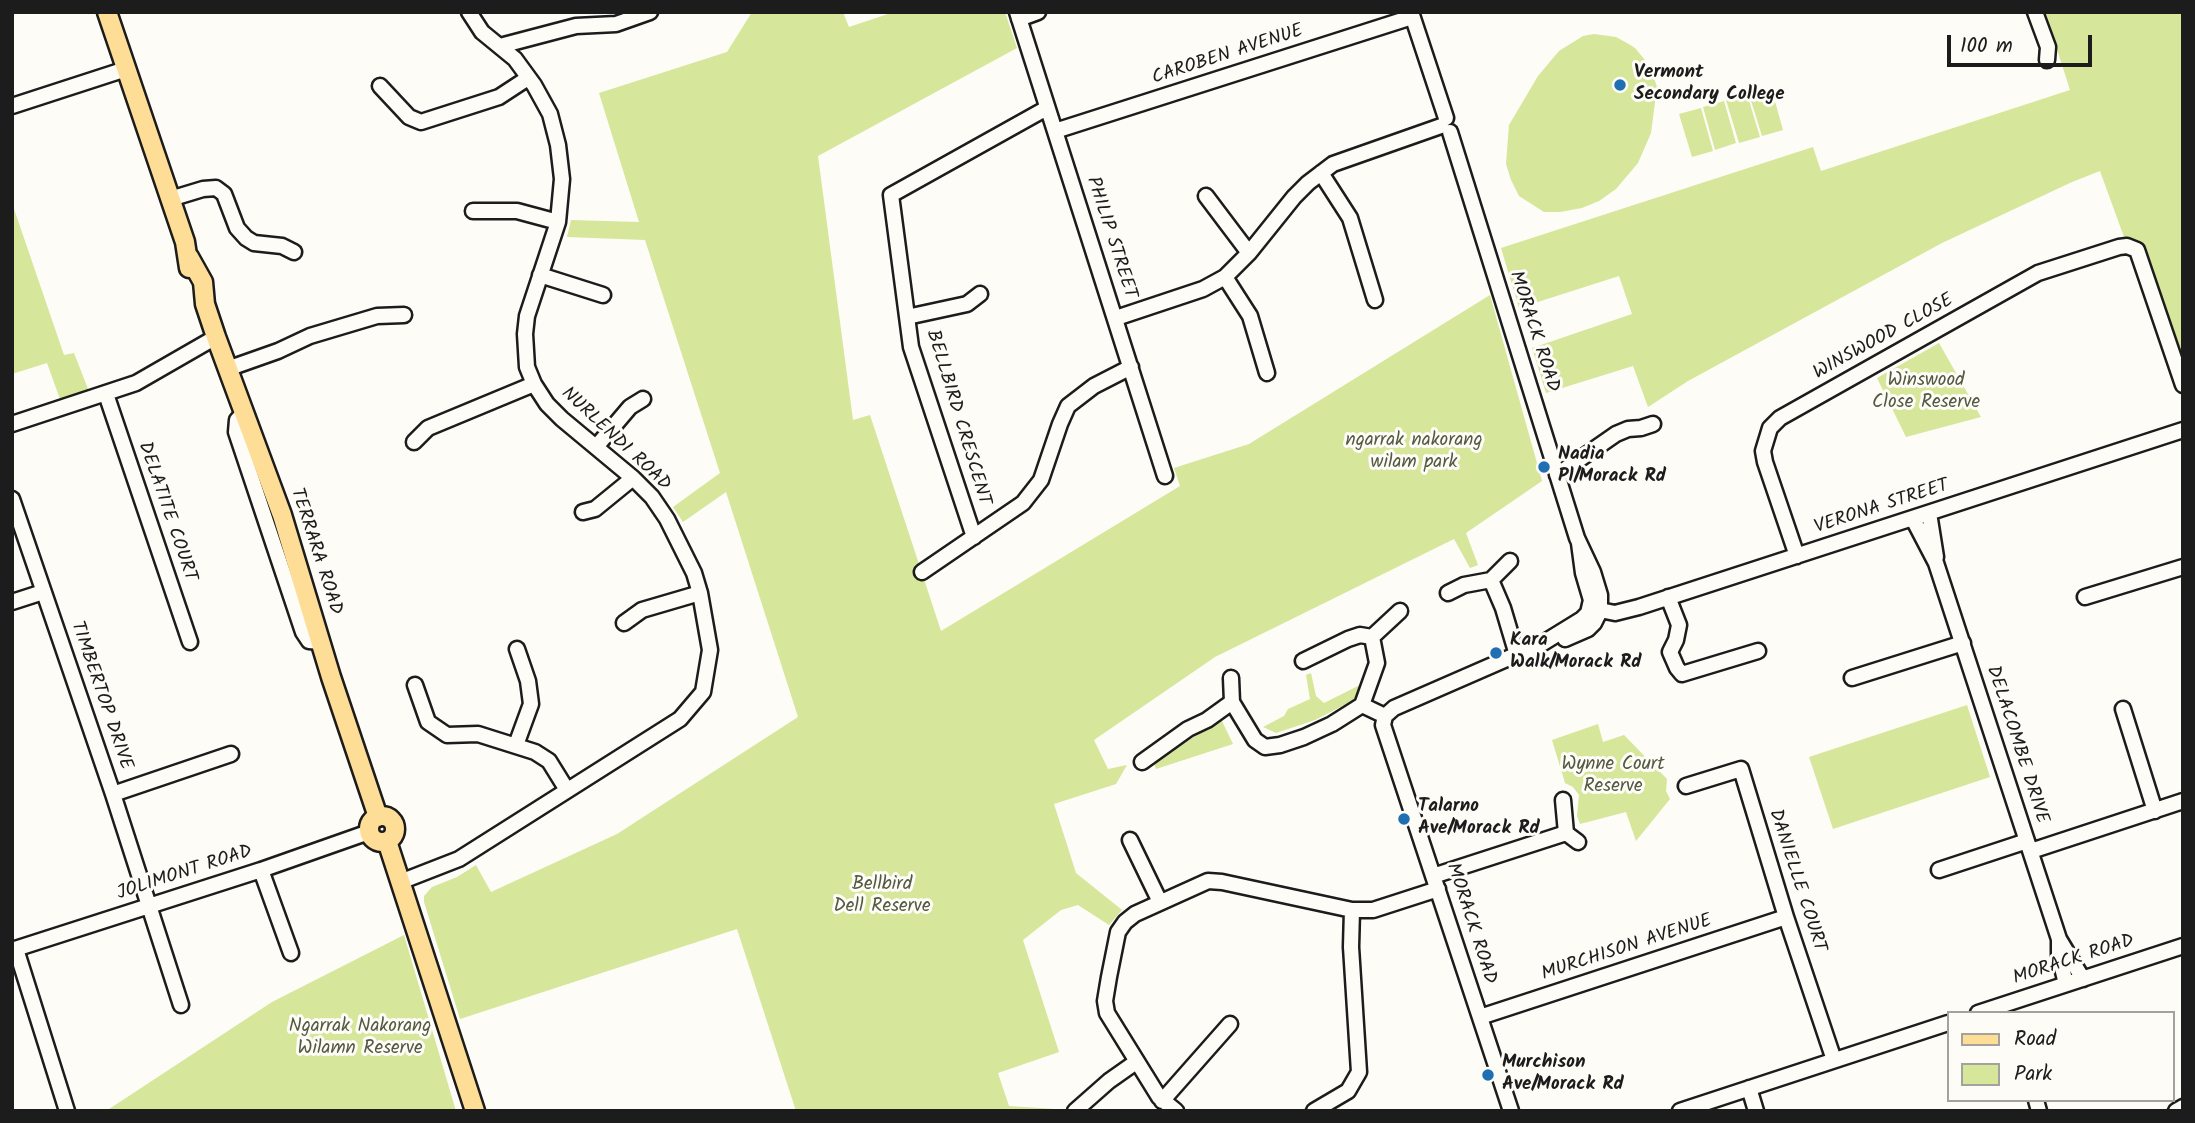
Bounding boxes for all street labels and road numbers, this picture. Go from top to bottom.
street label: CAROBEN AVENUE [1150,21,1306,91]
street label: PHILIP STREET [1080,174,1140,302]
street label: MORACK ROAD [1503,269,1563,395]
street label: WINSWOOD CLOSE [1810,290,1958,386]
street label: BELLBIRD CRESCENT [919,328,995,508]
street label: NURLENDI ROAD [555,383,675,497]
street label: DELATITE COURT [131,439,201,585]
street label: VERONA STREET [1812,476,1952,540]
street label: TERRARA ROAD [284,486,346,618]
street label: TIMBERTOP DRIVE [64,619,136,773]
street label: DELACOMBE DRIVE [1980,663,2052,827]
street label: DANIELLE COURT [1762,807,1830,955]
street label: JOLIMONT ROAD [115,841,255,907]
street label: MORACK ROAD [1440,861,1500,987]
street label: MURCHISON AVENUE [1539,911,1715,987]
street label: MORACK ROAD [2011,931,2137,991]

